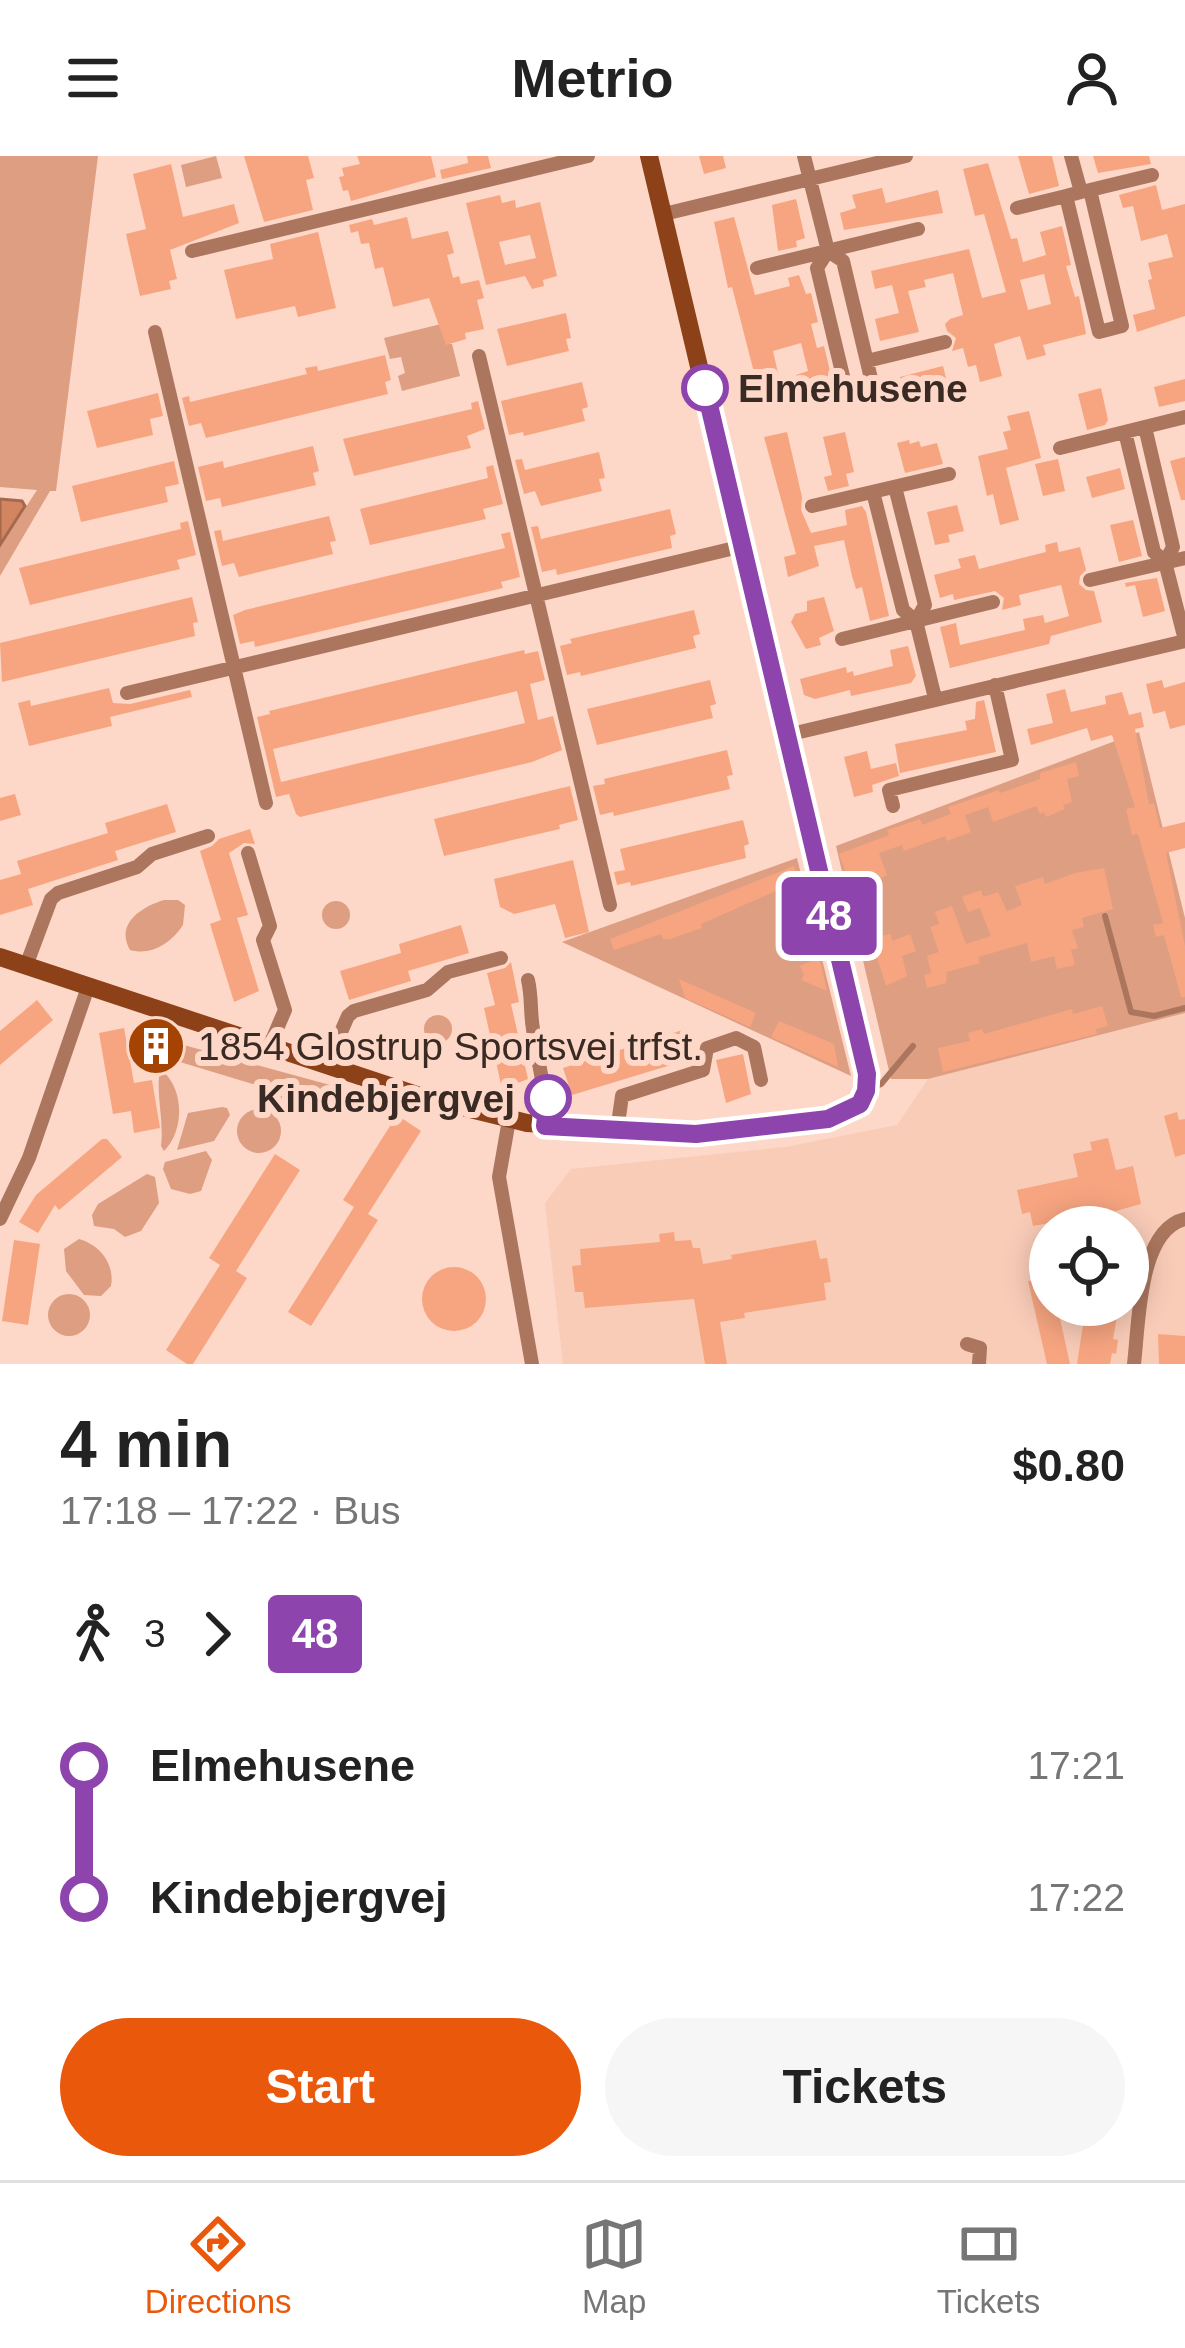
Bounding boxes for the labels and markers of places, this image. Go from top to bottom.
marker: Elmehusene [683,366,727,410]
place label: Elmehusene [738,367,968,410]
building icon: 1854 Glostrup Sportsvej trfst. [125,1015,187,1077]
place label: 1854 Glostrup Sportsvej trfst. [198,1025,703,1068]
marker: Kindebjergvej [526,1076,570,1120]
place label: Kindebjergvej [257,1077,515,1120]

